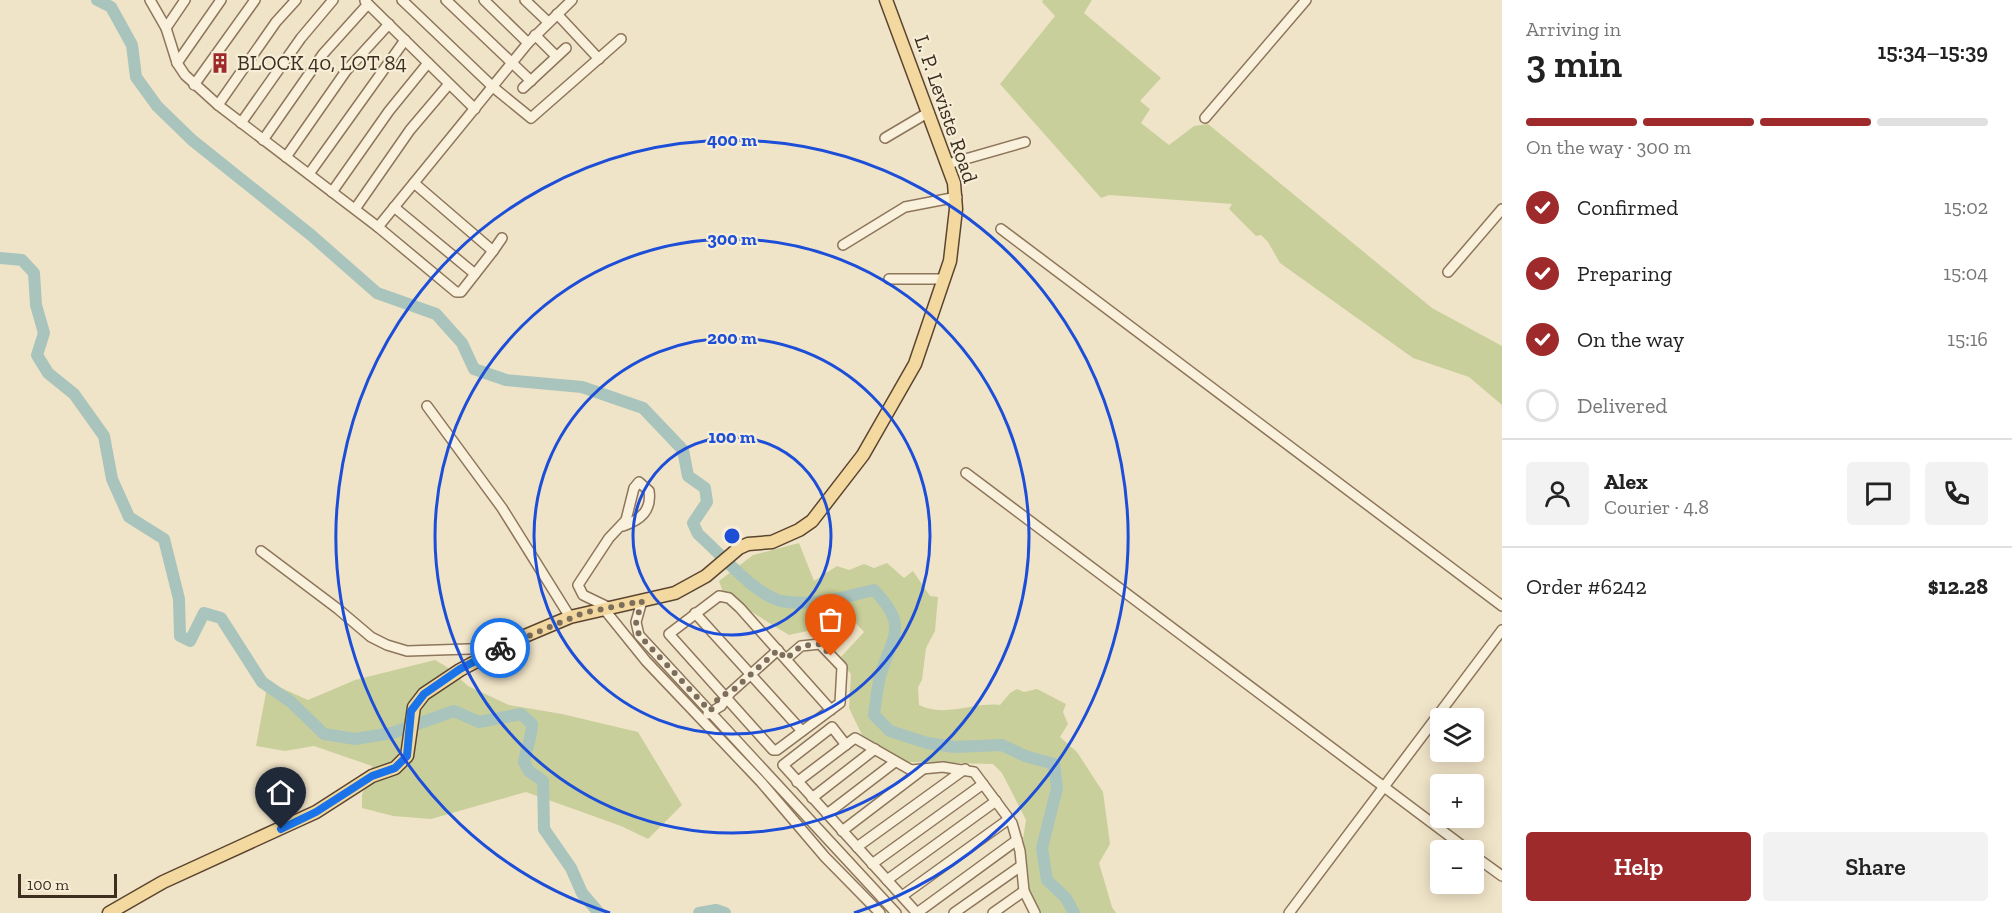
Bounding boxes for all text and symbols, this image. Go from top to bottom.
text: Arriving in [1526,17,1621,41]
street label: L. P. Leviste Road [910,32,984,186]
text: 15:34–15:39 [1878,38,1988,65]
text: 3 min [1526,40,1622,87]
place label: BLOCK 40, LOT 84 [237,50,407,75]
building icon: BLOCK 40, LOT 84 [208,51,232,75]
text: 400 m [707,129,757,151]
text: On the way · 300 m [1526,135,1691,159]
icon: check [1526,191,1559,224]
text: Confirmed [1577,194,1678,221]
text: 15:02 [1944,195,1988,219]
text: 300 m [707,228,757,250]
icon: check [1526,257,1559,290]
text: Preparing [1577,260,1672,287]
text: 15:04 [1943,261,1988,285]
icon: check [1526,323,1559,356]
text: On the way [1577,326,1684,353]
text: 200 m [707,327,757,349]
text: 15:16 [1947,327,1988,351]
text: Delivered [1577,392,1667,419]
text: 100 m [708,426,756,448]
button: person [1526,462,1589,525]
button: chat [1847,462,1910,525]
button: phone [1925,462,1988,525]
text: Alex [1604,468,1648,495]
text: Courier · 4.8 [1604,495,1709,519]
centre of rings [722,526,742,546]
text: Order #6242 [1526,573,1647,600]
text: $12.28 [1928,573,1988,600]
pin [805,594,856,656]
icon: bag [814,603,847,636]
courier [470,618,530,678]
icon: bike [484,632,517,665]
map controls [1430,708,1484,894]
button: layers [1430,708,1484,762]
pin [255,767,306,829]
button: + [1430,774,1484,828]
icon: home [264,776,297,809]
button: Help [1526,832,1751,901]
button: Share [1763,832,1988,901]
button: − [1430,840,1484,894]
scale bar [18,871,117,898]
text: 100 m [27,875,69,894]

